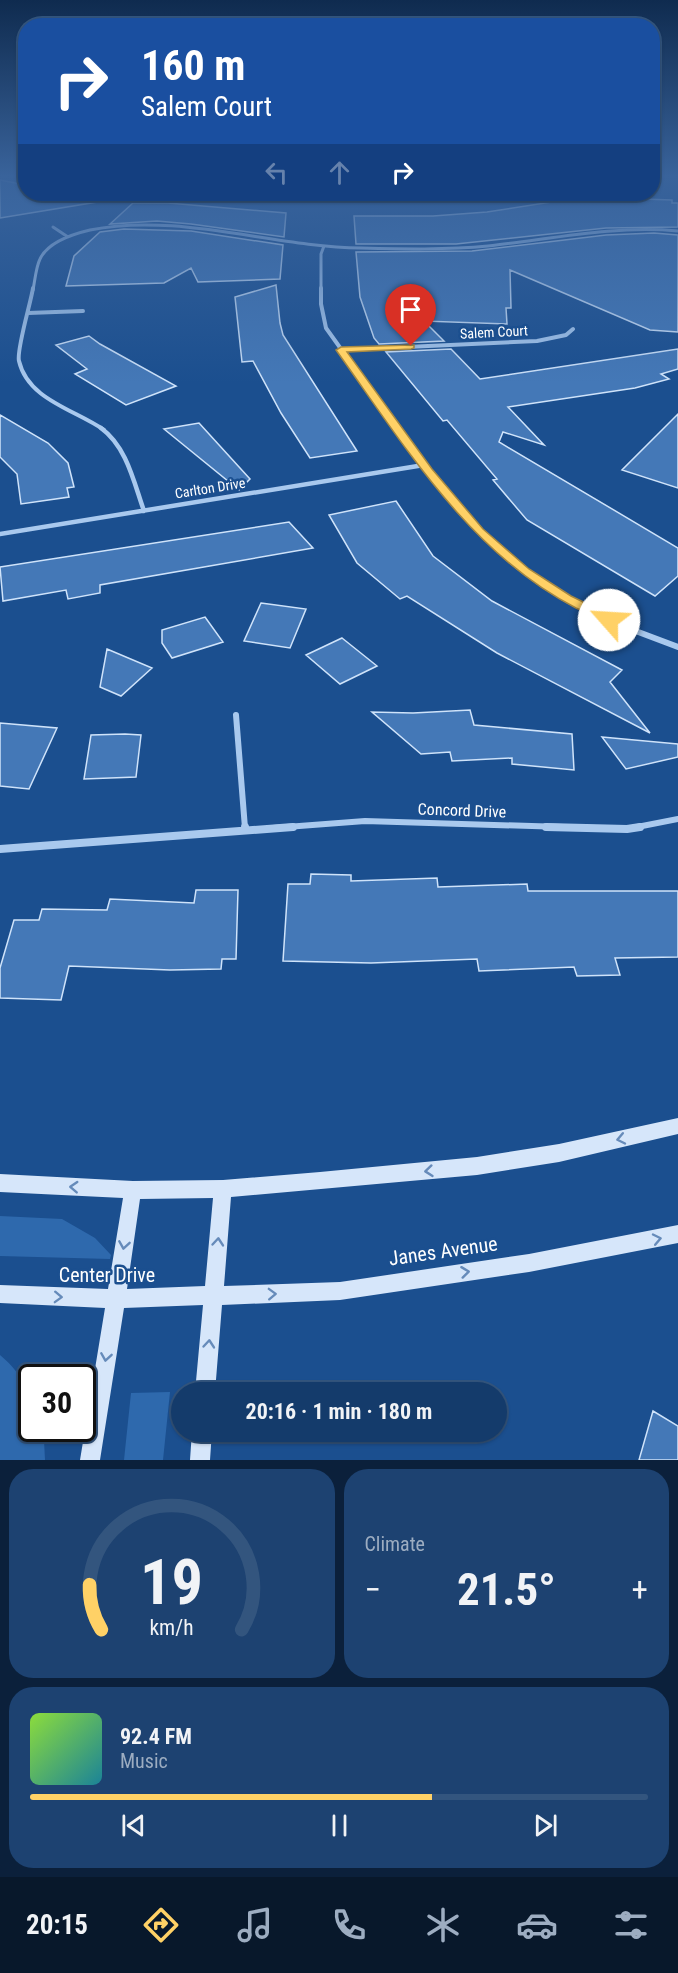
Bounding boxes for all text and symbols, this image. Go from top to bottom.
text: 160 m [141,41,246,90]
icon: right [42,42,120,120]
text: Salem Court [141,91,272,123]
icon: left [260,156,293,189]
icon: ahead [323,156,356,189]
icon: right [386,156,419,189]
pin [385,284,436,346]
icon: arrive [394,293,427,326]
street label: Salem Court [460,322,528,342]
street label: Carlton Drive [174,474,247,501]
position arrow [577,588,641,652]
street label: Concord Drive [417,799,507,822]
one-way arrow [616,1132,626,1145]
one-way arrow [424,1164,433,1176]
one-way arrow [70,1181,79,1194]
street label: Janes Avenue [387,1231,499,1271]
one-way arrow [652,1233,662,1246]
one-way arrow [211,1238,224,1247]
one-way arrow [118,1239,131,1249]
street label: Center Drive [59,1263,155,1287]
one-way arrow [461,1266,470,1278]
one-way arrow [267,1287,276,1300]
one-way arrow [53,1291,62,1304]
one-way arrow [202,1339,215,1349]
one-way arrow [100,1352,113,1362]
speed limit sign: 30 [18,1364,96,1442]
text: 20:16 · 1 min · 180 m [246,1399,432,1424]
text: Climate [365,1532,425,1556]
text: 19 [140,1546,203,1619]
text: 21.5° [457,1563,556,1616]
text: − [365,1570,381,1609]
text: + [632,1570,648,1609]
text: km/h [150,1616,194,1641]
text: 92.4 FM [120,1724,192,1749]
text: Music [120,1749,168,1773]
icon: previous [117,1809,150,1842]
icon: pause [323,1809,356,1842]
icon: next [529,1809,562,1842]
icon: directions [140,1904,182,1946]
icon: music [234,1904,276,1946]
icon: phone [328,1904,370,1946]
icon: climate [422,1904,464,1946]
icon: car [516,1904,558,1946]
icon: filters [610,1904,652,1946]
text: 20:15 [26,1909,88,1941]

